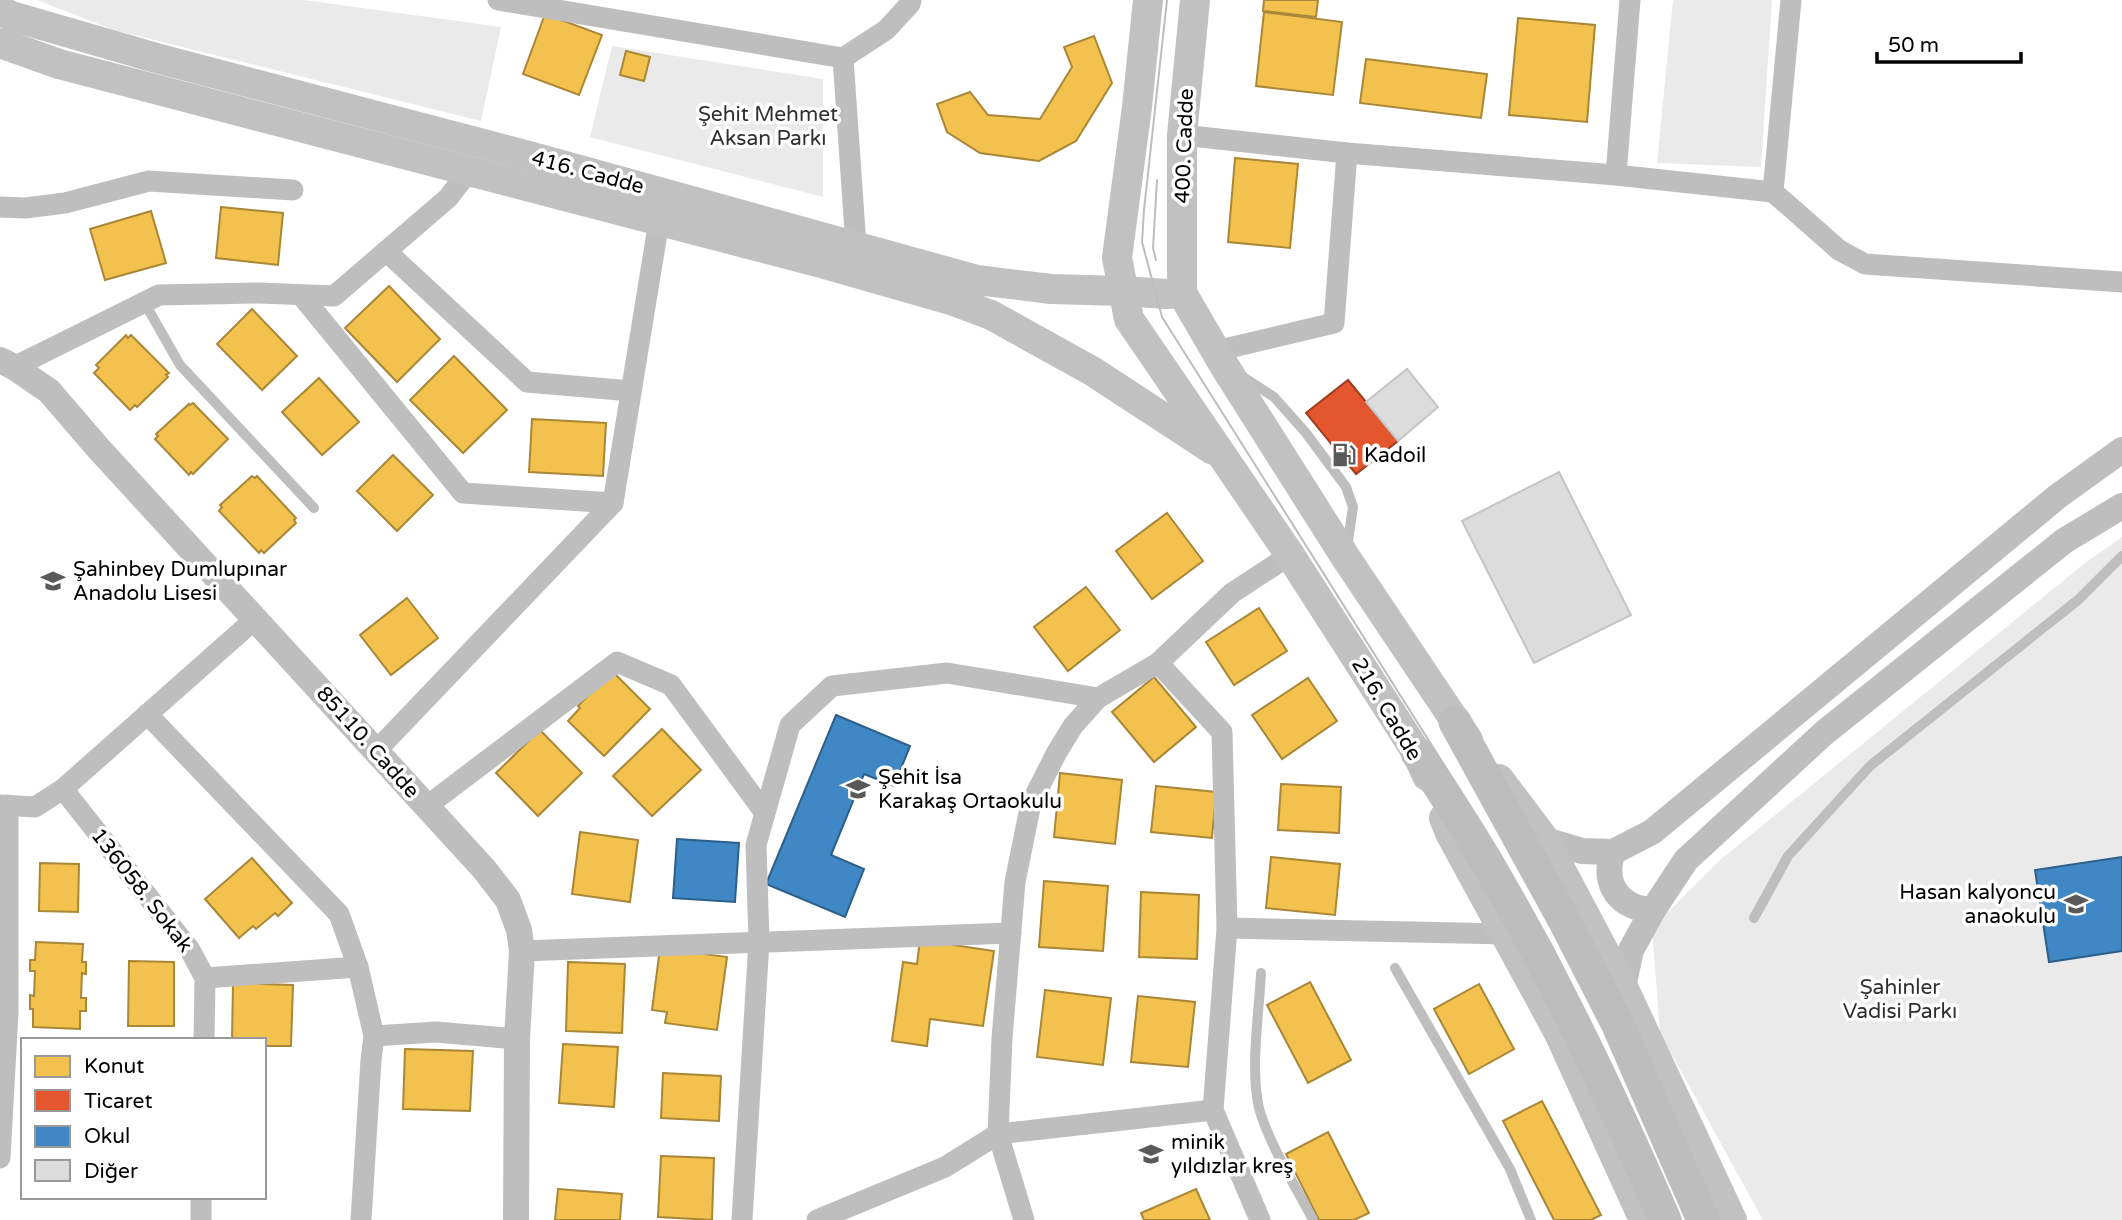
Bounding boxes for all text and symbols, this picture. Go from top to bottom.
scale bar [1877,21,2021,65]
text: 50 m [1888,33,1939,58]
street label: 400. Cadde [1170,88,1199,204]
park label: Şehit Mehmet Aksan Parkı [698,102,838,151]
street label: 416. Cadde [529,145,647,200]
fuel station icon: Kadoil [1330,441,1358,469]
place label: Kadoil [1364,443,1426,468]
place label: Şahinbey Dumlupınar Anadolu Lisesi [73,557,287,606]
school or university icon: Şahinbey Dumlupınar Anadolu Lisesi [39,567,67,595]
street label: 216. Cadde [1346,653,1427,765]
street label: 85110. Cadde [311,681,424,803]
place label: Şehit İsa Karakaş Ortaokulu [878,765,1062,814]
school or university icon: Şehit İsa Karakaş Ortaokulu [844,775,872,803]
street label: 136058. Sokak [86,823,198,957]
place label: Hasan kalyoncu anaokulu [1899,880,2056,929]
school or university icon: Hasan kalyoncu anaokulu [2062,890,2090,918]
park label: Şahinler Vadisi Parkı [1843,975,1957,1024]
legend [21,1038,266,1199]
text: Konut [84,1054,144,1079]
text: Ticaret [84,1089,152,1114]
text: Okul [84,1124,130,1149]
place label: minik yıldızlar kreş [1171,1130,1293,1179]
school or university icon: minik yıldızlar kreş [1137,1140,1165,1168]
text: Diğer [84,1159,138,1184]

